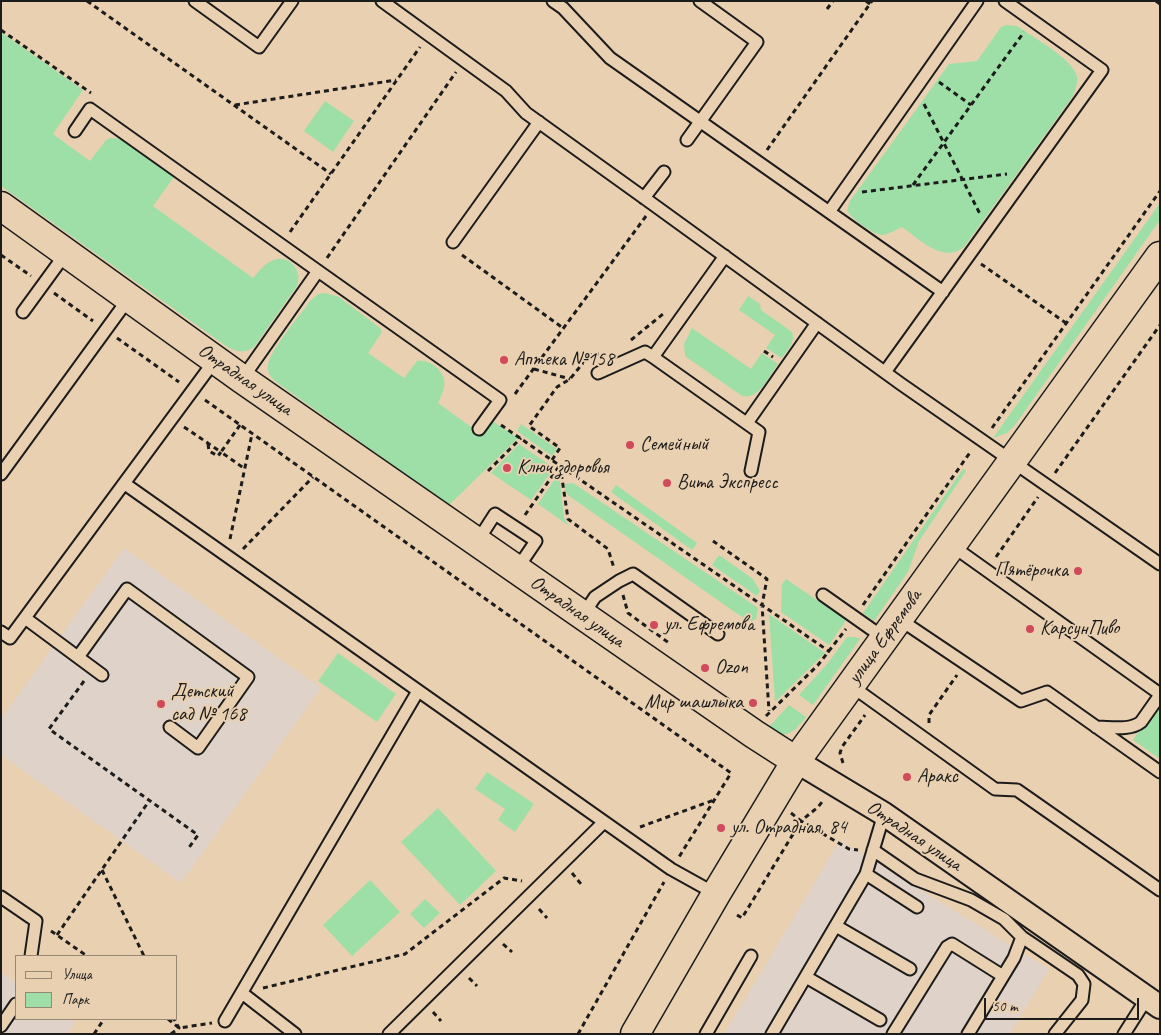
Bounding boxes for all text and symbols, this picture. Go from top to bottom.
street label: Отрадная улица [193,339,297,421]
place label: Аптека №158 [514,348,614,372]
marker: Аптека №158 [498,354,510,366]
place label: Семейный [640,433,709,457]
marker: Семейный [624,439,636,451]
place label: Ключ здоровья [517,456,609,480]
marker: Ключ здоровья [501,462,513,474]
place label: Вита Экспресс [677,471,778,495]
marker: Вита Экспресс [661,477,673,489]
place label: Пятёрочка [995,559,1068,583]
marker: Пятёрочка [1072,565,1084,577]
street label: Отрадная улица [525,571,629,653]
street label: улица Ефремова [843,585,927,689]
place label: ул. Ефремова [664,613,754,637]
place label: КарсунПиво [1040,617,1119,641]
marker: ул. Ефремова [648,619,660,631]
marker: КарсунПиво [1024,623,1036,635]
place label: Ozon [715,656,748,680]
marker: Ozon [699,662,711,674]
place label: Детский сад № 168 [171,680,246,727]
place label: Мир шашлыка [645,691,743,715]
marker: Мир шашлыка [747,697,759,709]
marker: Детский сад № 168 [155,698,167,710]
place label: Аракc [917,765,958,789]
marker: Аракc [901,771,913,783]
street label: Отрадная улица [862,795,966,877]
place label: ул. Отрадная, 84 [731,816,847,840]
marker: ул. Отрадная, 84 [715,822,727,834]
legend [15,955,178,1020]
text: Улица [62,965,92,984]
scale bar [986,988,1141,1020]
text: Парк [62,990,89,1009]
text: 50 m [992,997,1018,1016]

